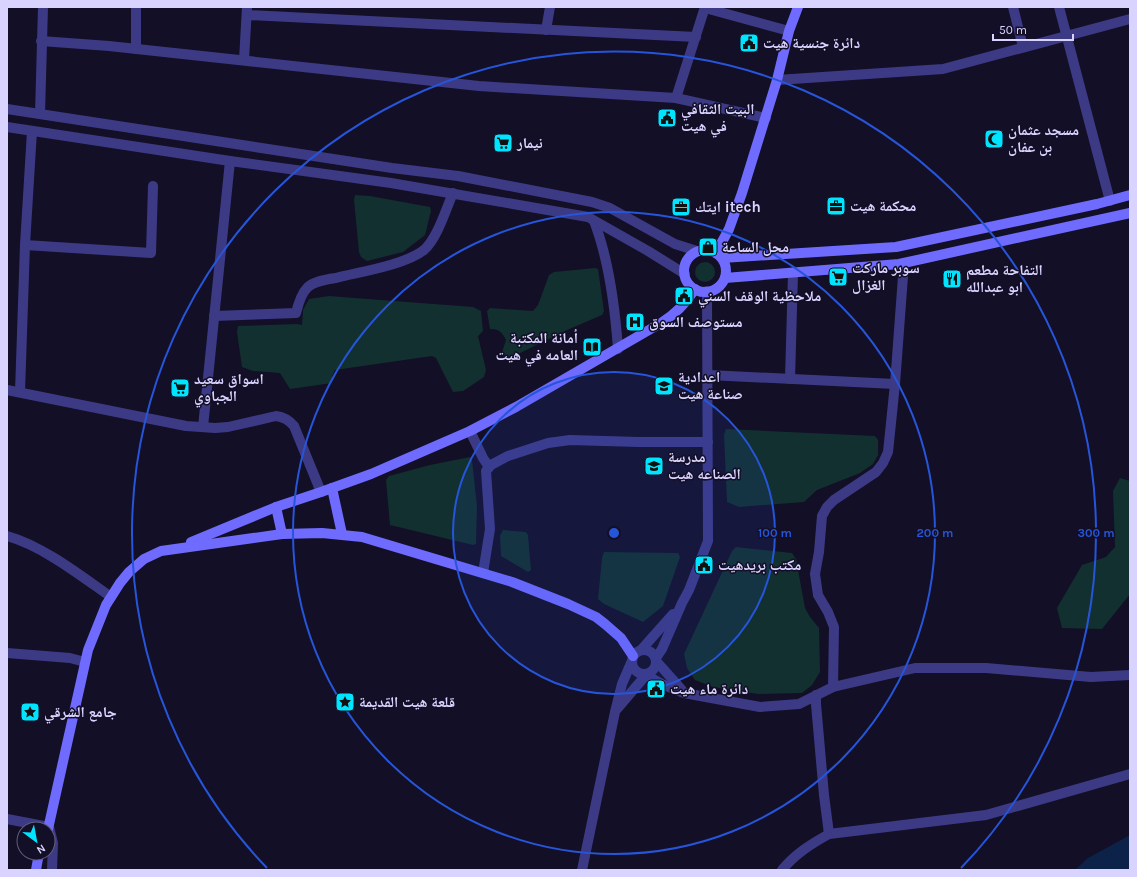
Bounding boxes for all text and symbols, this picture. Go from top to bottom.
scale bar [993,16,1073,42]
text: 50 m [999,23,1027,37]
public building icon: دائرة جنسية هيت [738,32,760,54]
place label: دائرة جنسية هيت [763,34,860,52]
place label: البيت الثقافي في هيت [681,100,755,138]
public building icon: البيت الثقافي في هيت [656,107,678,129]
place label: مسجد عثمان بن عفان [1008,121,1079,156]
mosque icon: مسجد عثمان بن عفان [983,128,1005,150]
supermarket icon: نيمار [492,132,514,154]
place label: نيمار [516,134,543,152]
office icon: محكمة هيت [825,195,847,217]
office icon: ايتك itech [670,196,692,218]
place label: محكمة هيت [850,197,916,215]
place label: ايتك itech [695,198,761,216]
shop icon: محل الساعة [697,236,719,258]
place label: محل الساعة [722,238,789,256]
place label: سوبر ماركت الغزال [852,259,920,294]
place label: التفاحة مطعم ابو عبدالله [966,261,1043,296]
supermarket icon: سوبر ماركت الغزال [827,266,849,288]
restaurant icon: التفاحة مطعم ابو عبدالله [941,268,963,290]
public building icon: ملاحظية الوقف السني [673,285,695,307]
place label: ملاحظية الوقف السني [698,287,821,308]
hospital icon: مستوصف السوق [624,311,646,333]
place label: مستوصف السوق [649,313,743,331]
place label: أمانة المكتبة العامه في هيت [496,329,578,367]
library icon: أمانة المكتبة العامه في هيت [581,336,603,358]
place label: اعدادية صناعة هيت [678,368,743,403]
place label: اسواق سعيد الجباوي [194,370,264,408]
school or university icon: اعدادية صناعة هيت [653,375,675,397]
supermarket icon: اسواق سعيد الجباوي [169,377,191,399]
place label: مدرسة الصناعه هيت [668,448,741,483]
school or university icon: مدرسة الصناعه هيت [643,455,665,477]
centre of rings [607,526,621,540]
text: 100 m [758,526,792,540]
text: 200 m [917,526,953,540]
text: 300 m [1077,526,1115,540]
public building icon: مكتب بريدهيت [693,554,715,576]
place label: مكتب بريدهيت [718,556,801,574]
public building icon: دائرة ماء هيت [645,678,667,700]
place label: دائرة ماء هيت [670,680,748,698]
place icon: قلعة هيت القديمة [334,691,356,713]
place label: قلعة هيت القديمة [359,693,455,711]
place icon: جامع الشرقي [19,701,41,723]
place label: جامع الشرقي [44,703,117,724]
north arrow [16,821,56,861]
text: N [34,841,48,857]

